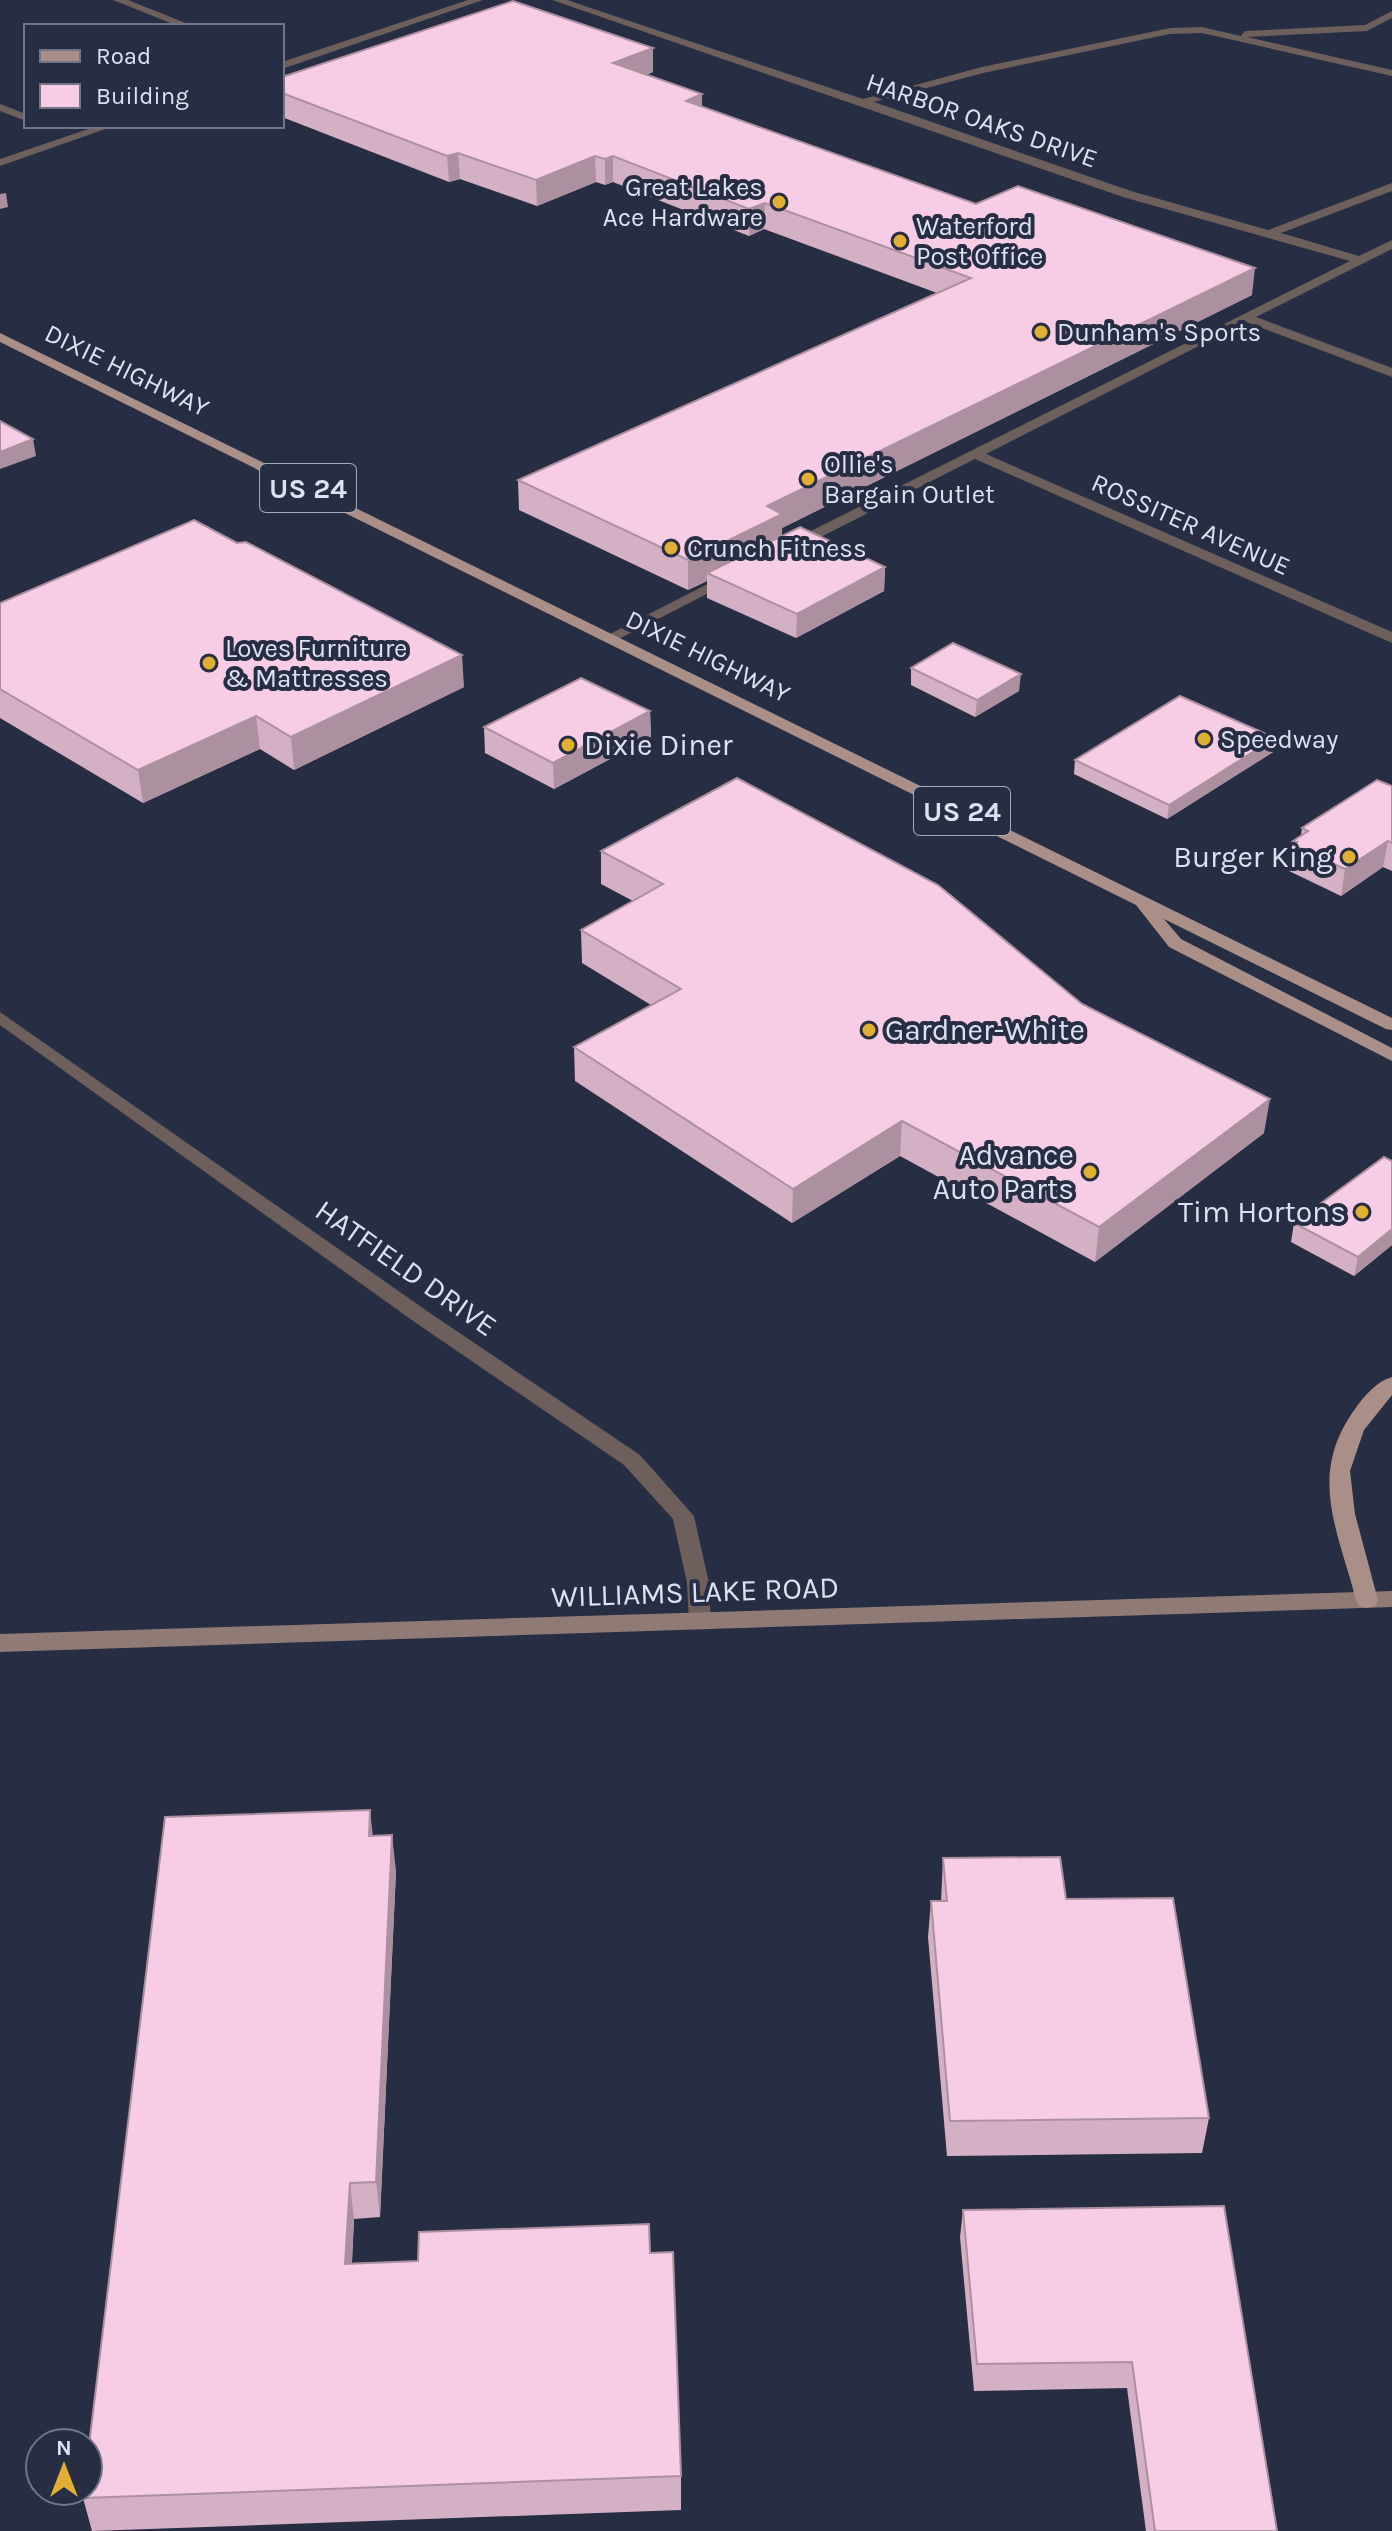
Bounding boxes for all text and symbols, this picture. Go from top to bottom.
legend [24,24,284,128]
text: Road [96,42,151,70]
street label: HARBOR OAKS DRIVE [862,66,1101,175]
text: Building [96,82,189,110]
place label: Great Lakes Ace Hardware [603,172,763,233]
marker: Great Lakes Ace Hardware [770,193,788,211]
place label: Waterford Post Office [916,211,1043,272]
marker: Waterford Post Office [891,232,909,250]
street label: DIXIE HIGHWAY [40,317,215,424]
place label: Dunham's Sports [1057,317,1261,348]
marker: Dunham's Sports [1032,323,1050,341]
place label: Ollie's Bargain Outlet [824,449,995,510]
road number: US 24 [260,464,356,512]
street label: ROSSITER AVENUE [1087,467,1295,582]
marker: Ollie's Bargain Outlet [799,470,817,488]
place label: Crunch Fitness [687,533,867,564]
marker: Crunch Fitness [662,539,680,557]
street label: DIXIE HIGHWAY [621,603,796,710]
place label: Loves Furniture & Mattresses [225,633,407,694]
marker: Loves Furniture & Mattresses [200,654,218,672]
place label: Speedway [1220,724,1338,755]
place label: Dixie Diner [584,727,733,763]
marker: Speedway [1195,730,1213,748]
marker: Dixie Diner [559,736,577,754]
road number: US 24 [914,787,1010,835]
place label: Burger King [1173,839,1333,875]
marker: Burger King [1340,848,1358,866]
place label: Gardner-White [885,1012,1085,1048]
marker: Gardner-White [860,1021,878,1039]
place label: Advance Auto Parts [933,1137,1074,1207]
marker: Advance Auto Parts [1081,1163,1099,1181]
street label: HATFIELD DRIVE [308,1192,504,1344]
place label: Tim Hortons [1178,1194,1346,1230]
marker: Tim Hortons [1353,1203,1371,1221]
street label: WILLIAMS LAKE ROAD [551,1569,839,1615]
north arrow [24,2427,104,2507]
text: N [56,2435,72,2461]

